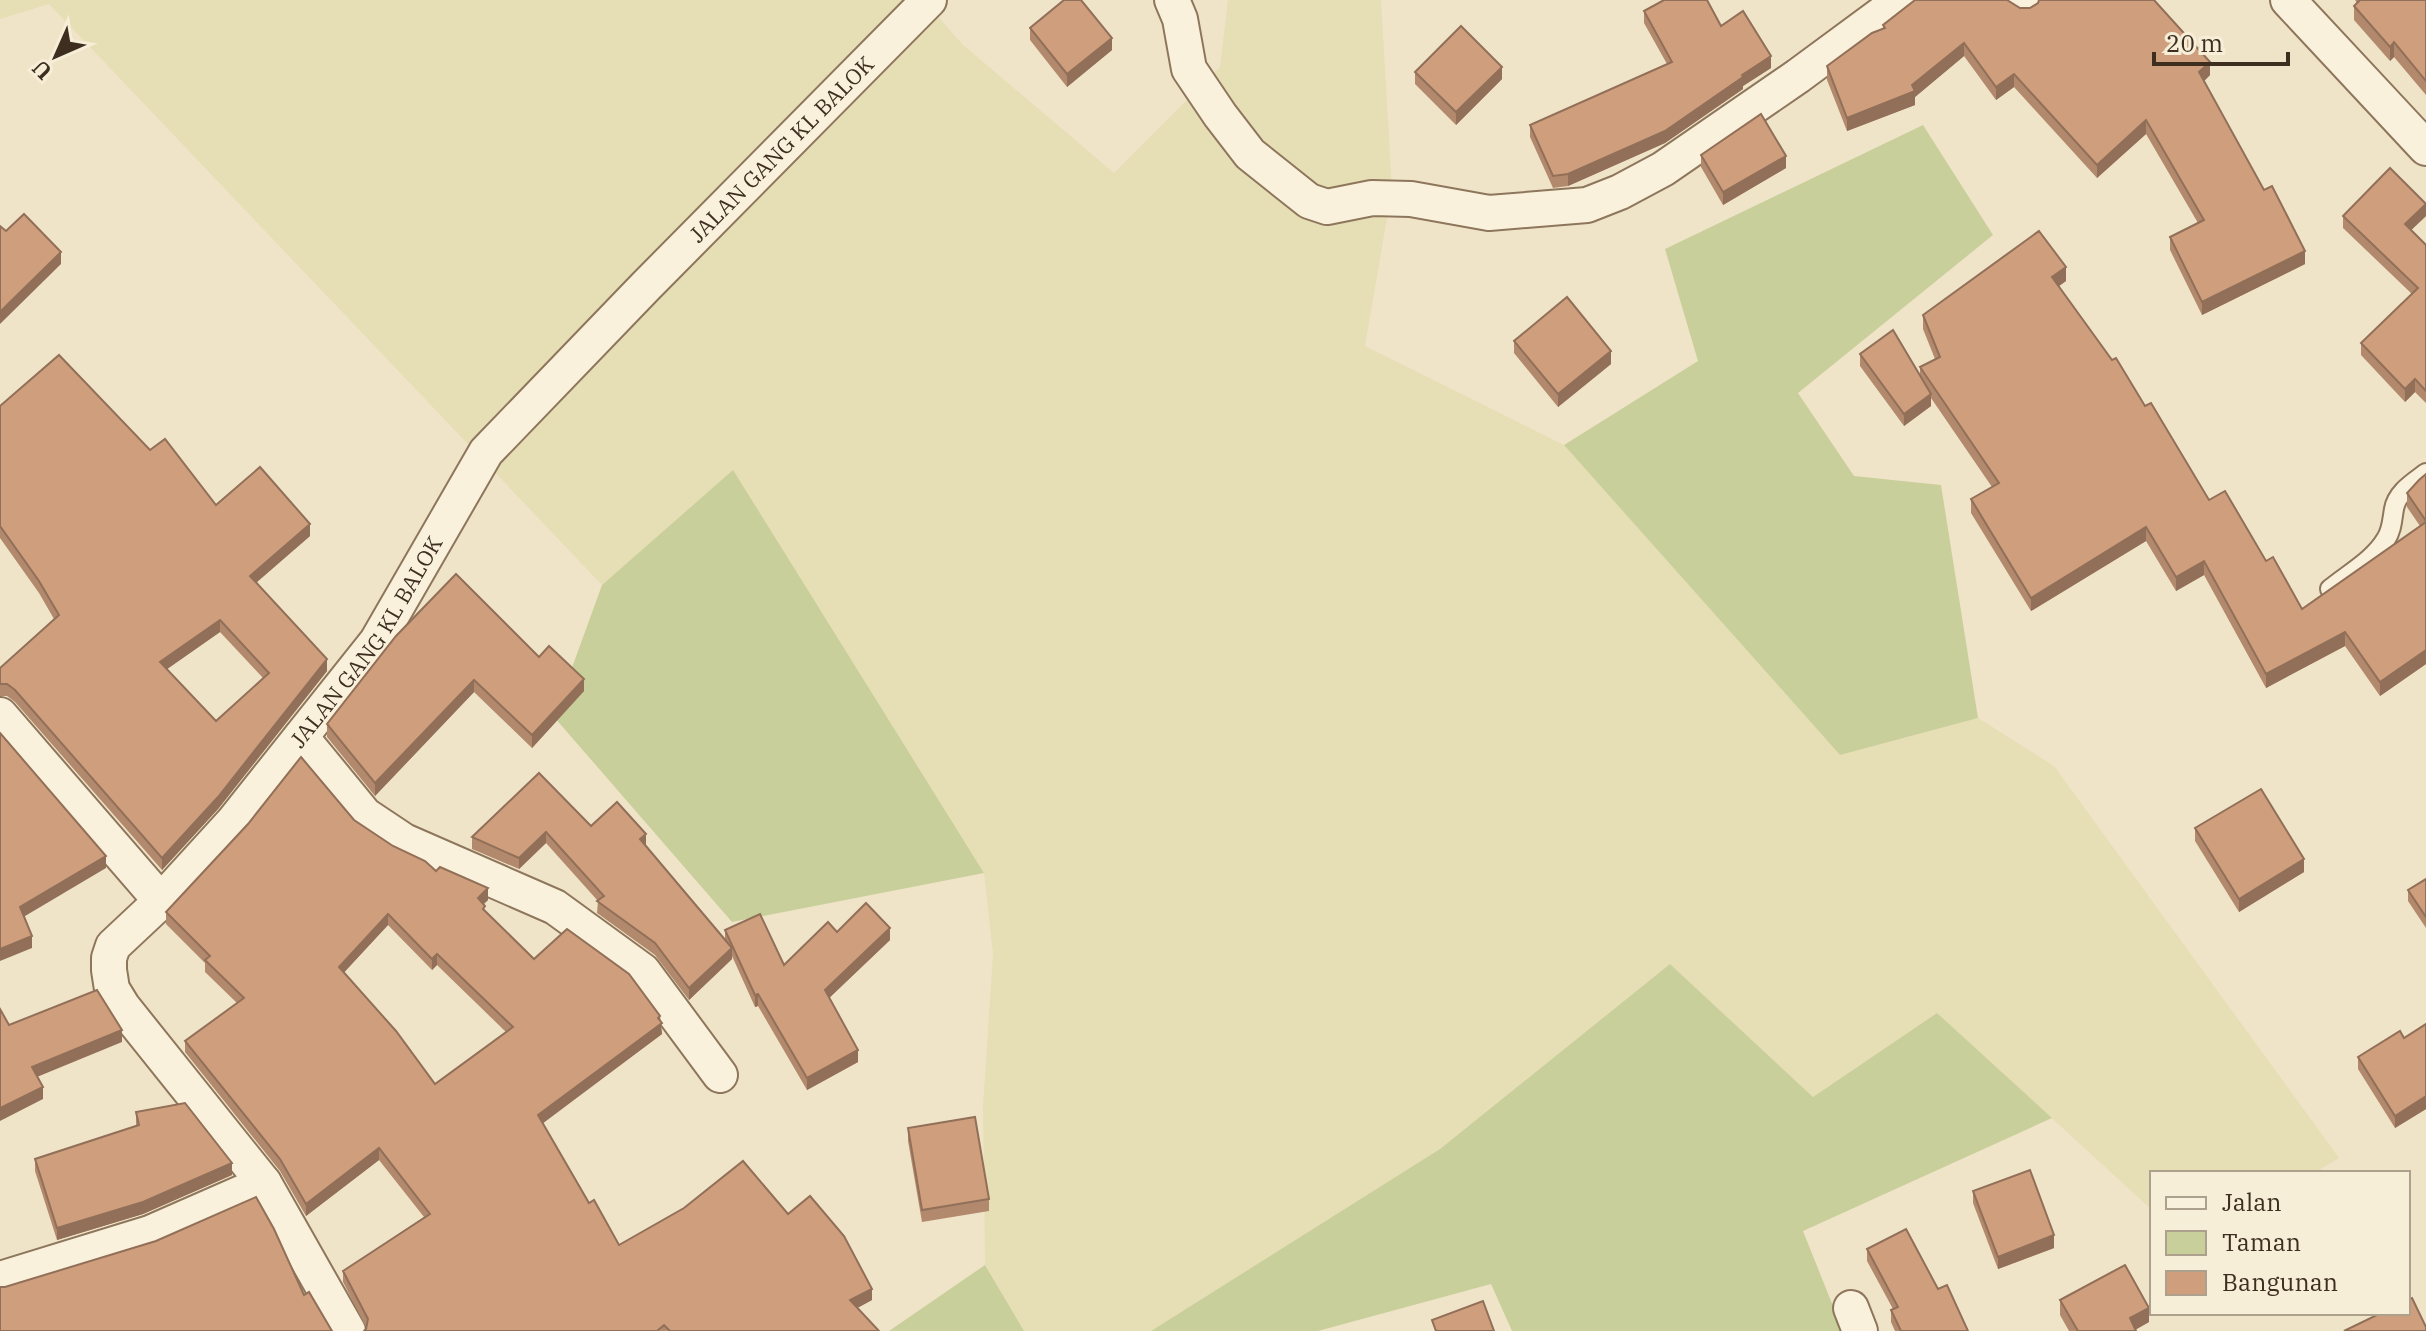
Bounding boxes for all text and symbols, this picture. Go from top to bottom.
north arrow [16,16,96,96]
scale bar [2154,16,2288,66]
text: 20 m [2166,27,2223,59]
street label: JALAN GANG KL BALOK [682,49,880,248]
text: U [25,54,58,87]
street label: JALAN GANG KL BALOK [283,530,449,753]
legend [2150,1171,2410,1315]
text: Jalan [2222,1186,2282,1218]
text: Taman [2222,1226,2301,1258]
text: Bangunan [2222,1266,2338,1298]

